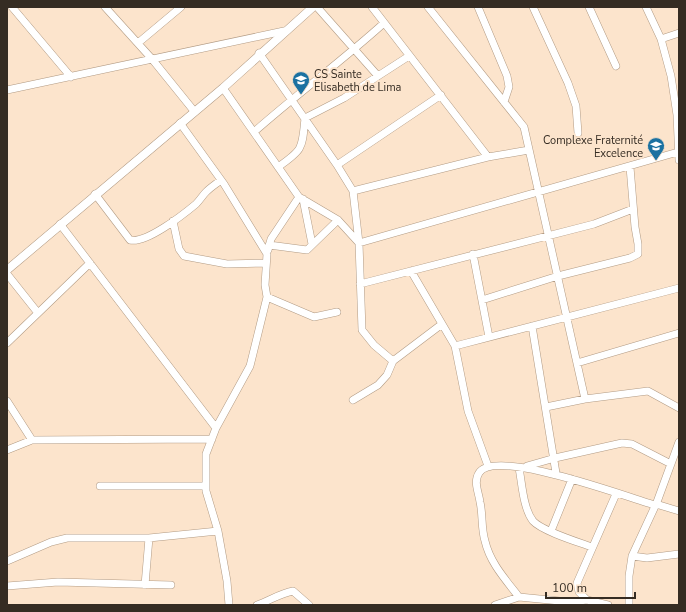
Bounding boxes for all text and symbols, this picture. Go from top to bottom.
place label: CS Sainte Elisabeth de Lima [314,67,402,95]
school or university icon: CS Sainte Elisabeth de Lima [291,70,311,95]
place label: Complexe Fraternité Excelence [543,133,643,161]
school or university icon: Complexe Fraternité Excelence [646,136,666,161]
scale bar [546,574,635,600]
text: 100 m [552,580,587,596]

